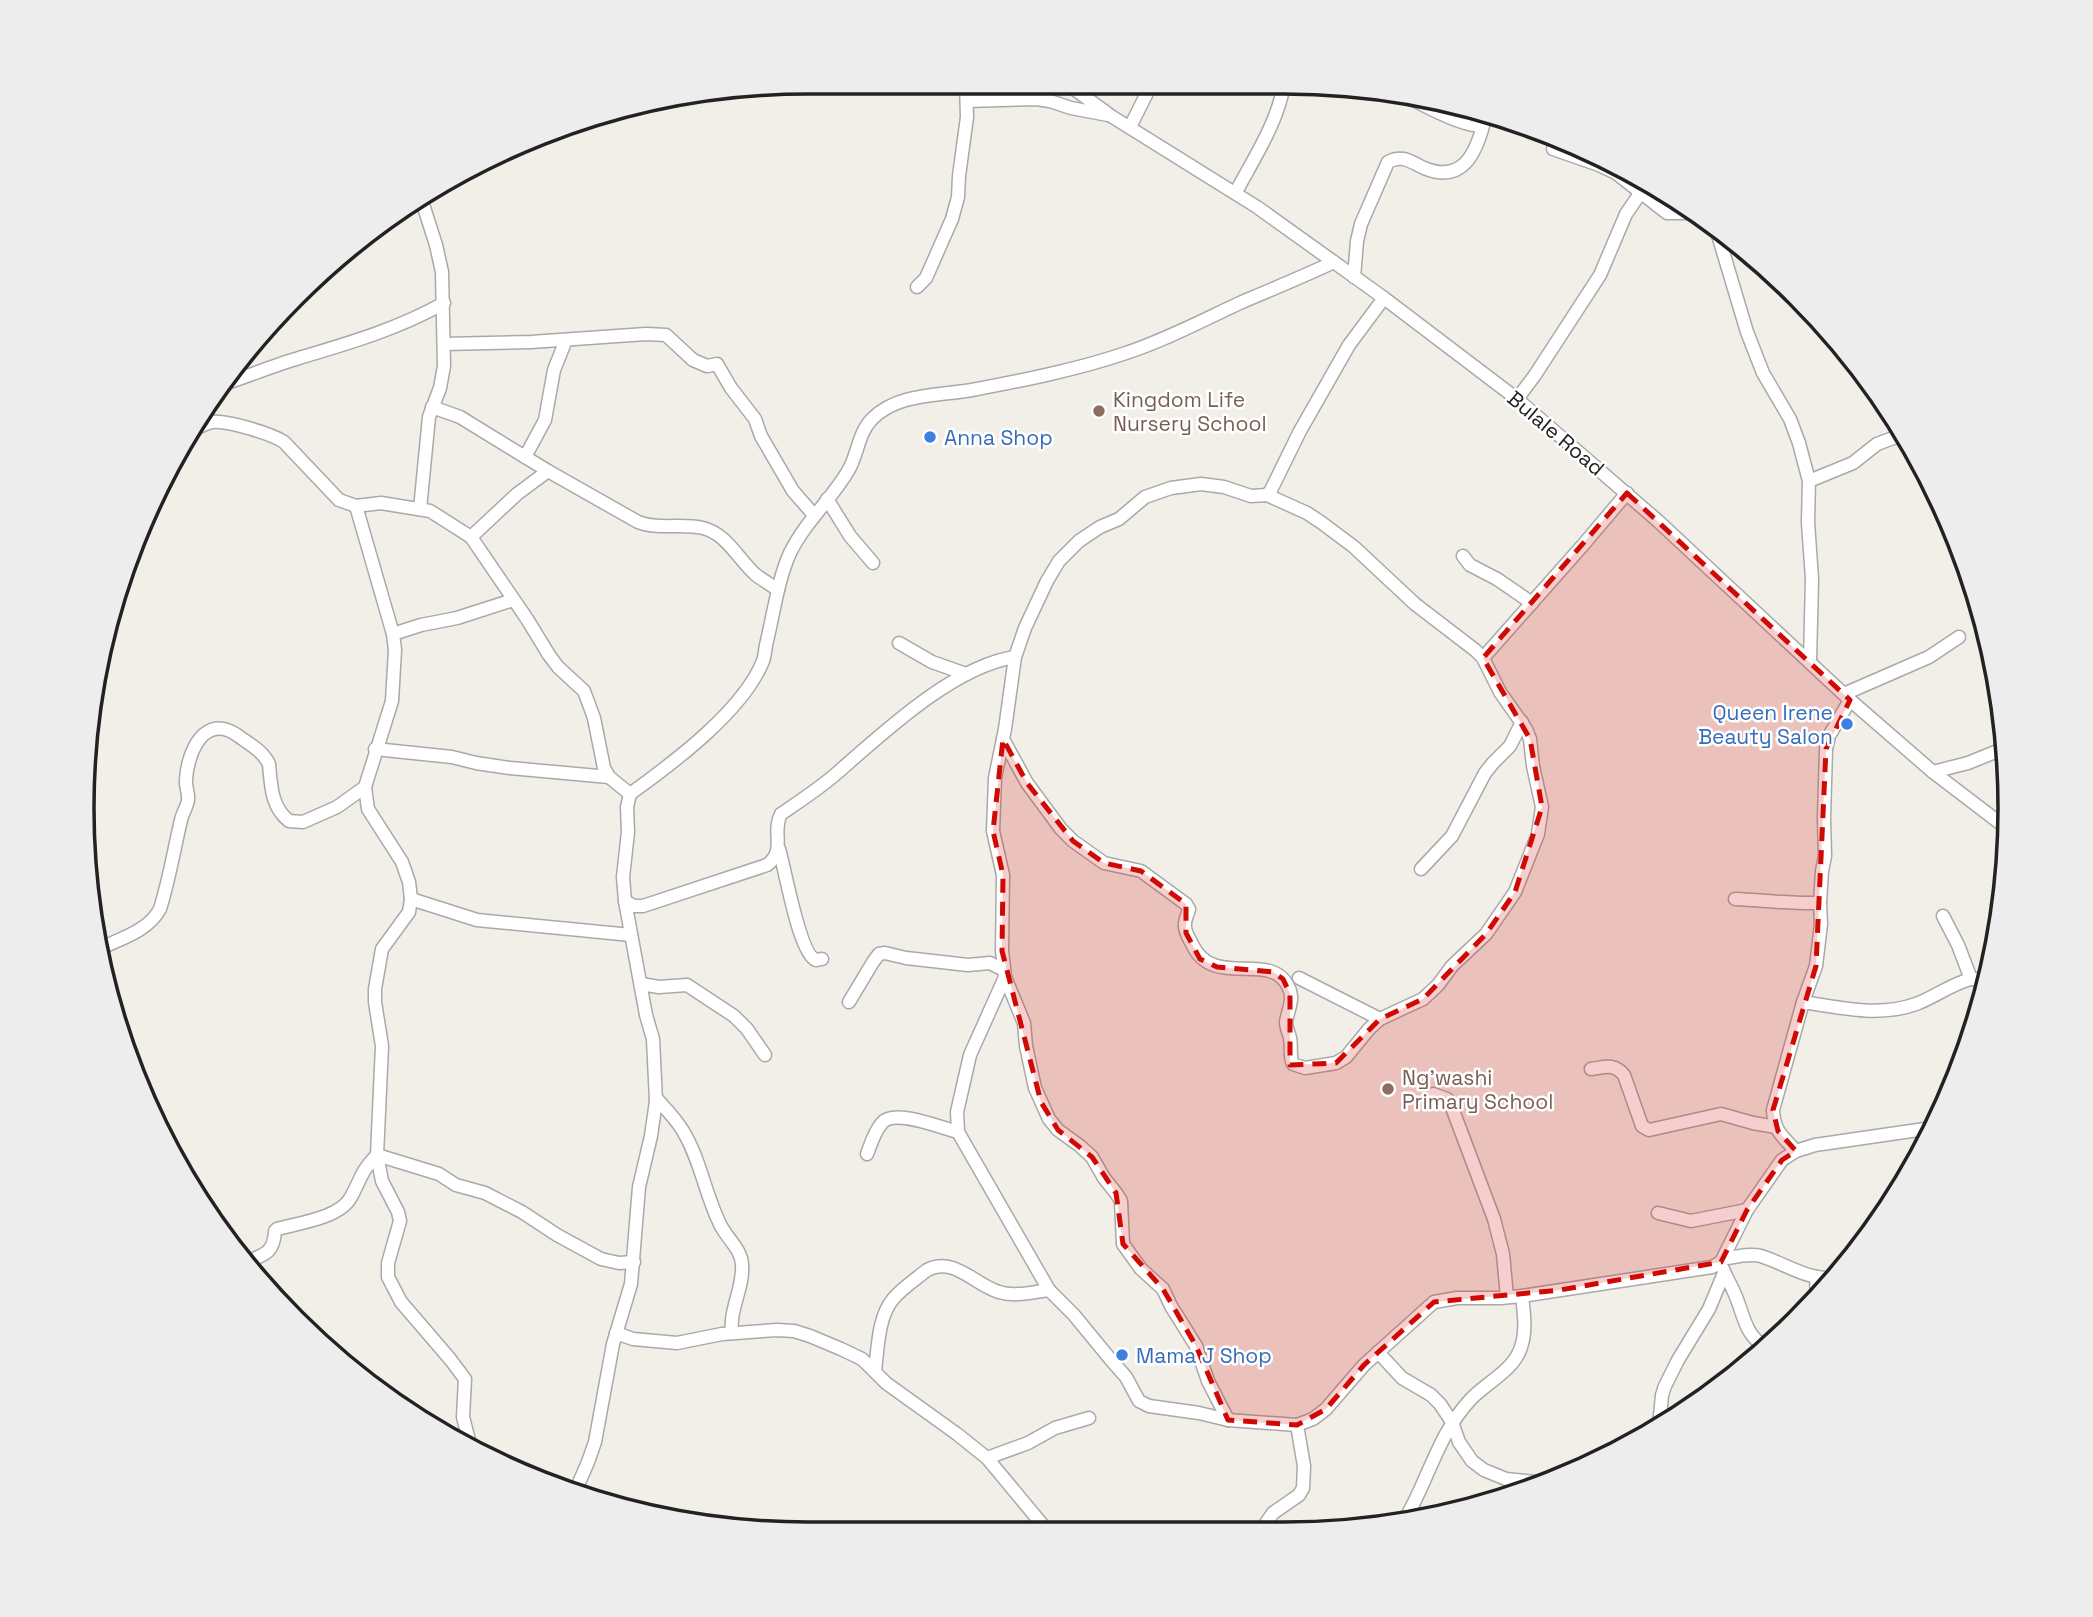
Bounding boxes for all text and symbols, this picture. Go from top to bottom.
street label: Bulale Road [1502,385,1610,481]
place label: Kingdom Life Nursery School [1113,386,1267,437]
marker: Kingdom Life Nursery School [1091,403,1107,419]
place label: Anna Shop [944,424,1053,451]
marker: Anna Shop [922,429,938,445]
place label: Queen Irene Beauty Salon [1698,699,1833,750]
marker: Queen Irene Beauty Salon [1839,716,1855,732]
place label: Ng'washi Primary School [1402,1064,1553,1115]
marker: Ng'washi Primary School [1380,1081,1396,1097]
place label: Mama J Shop [1136,1342,1272,1369]
marker: Mama J Shop [1114,1347,1130,1363]

